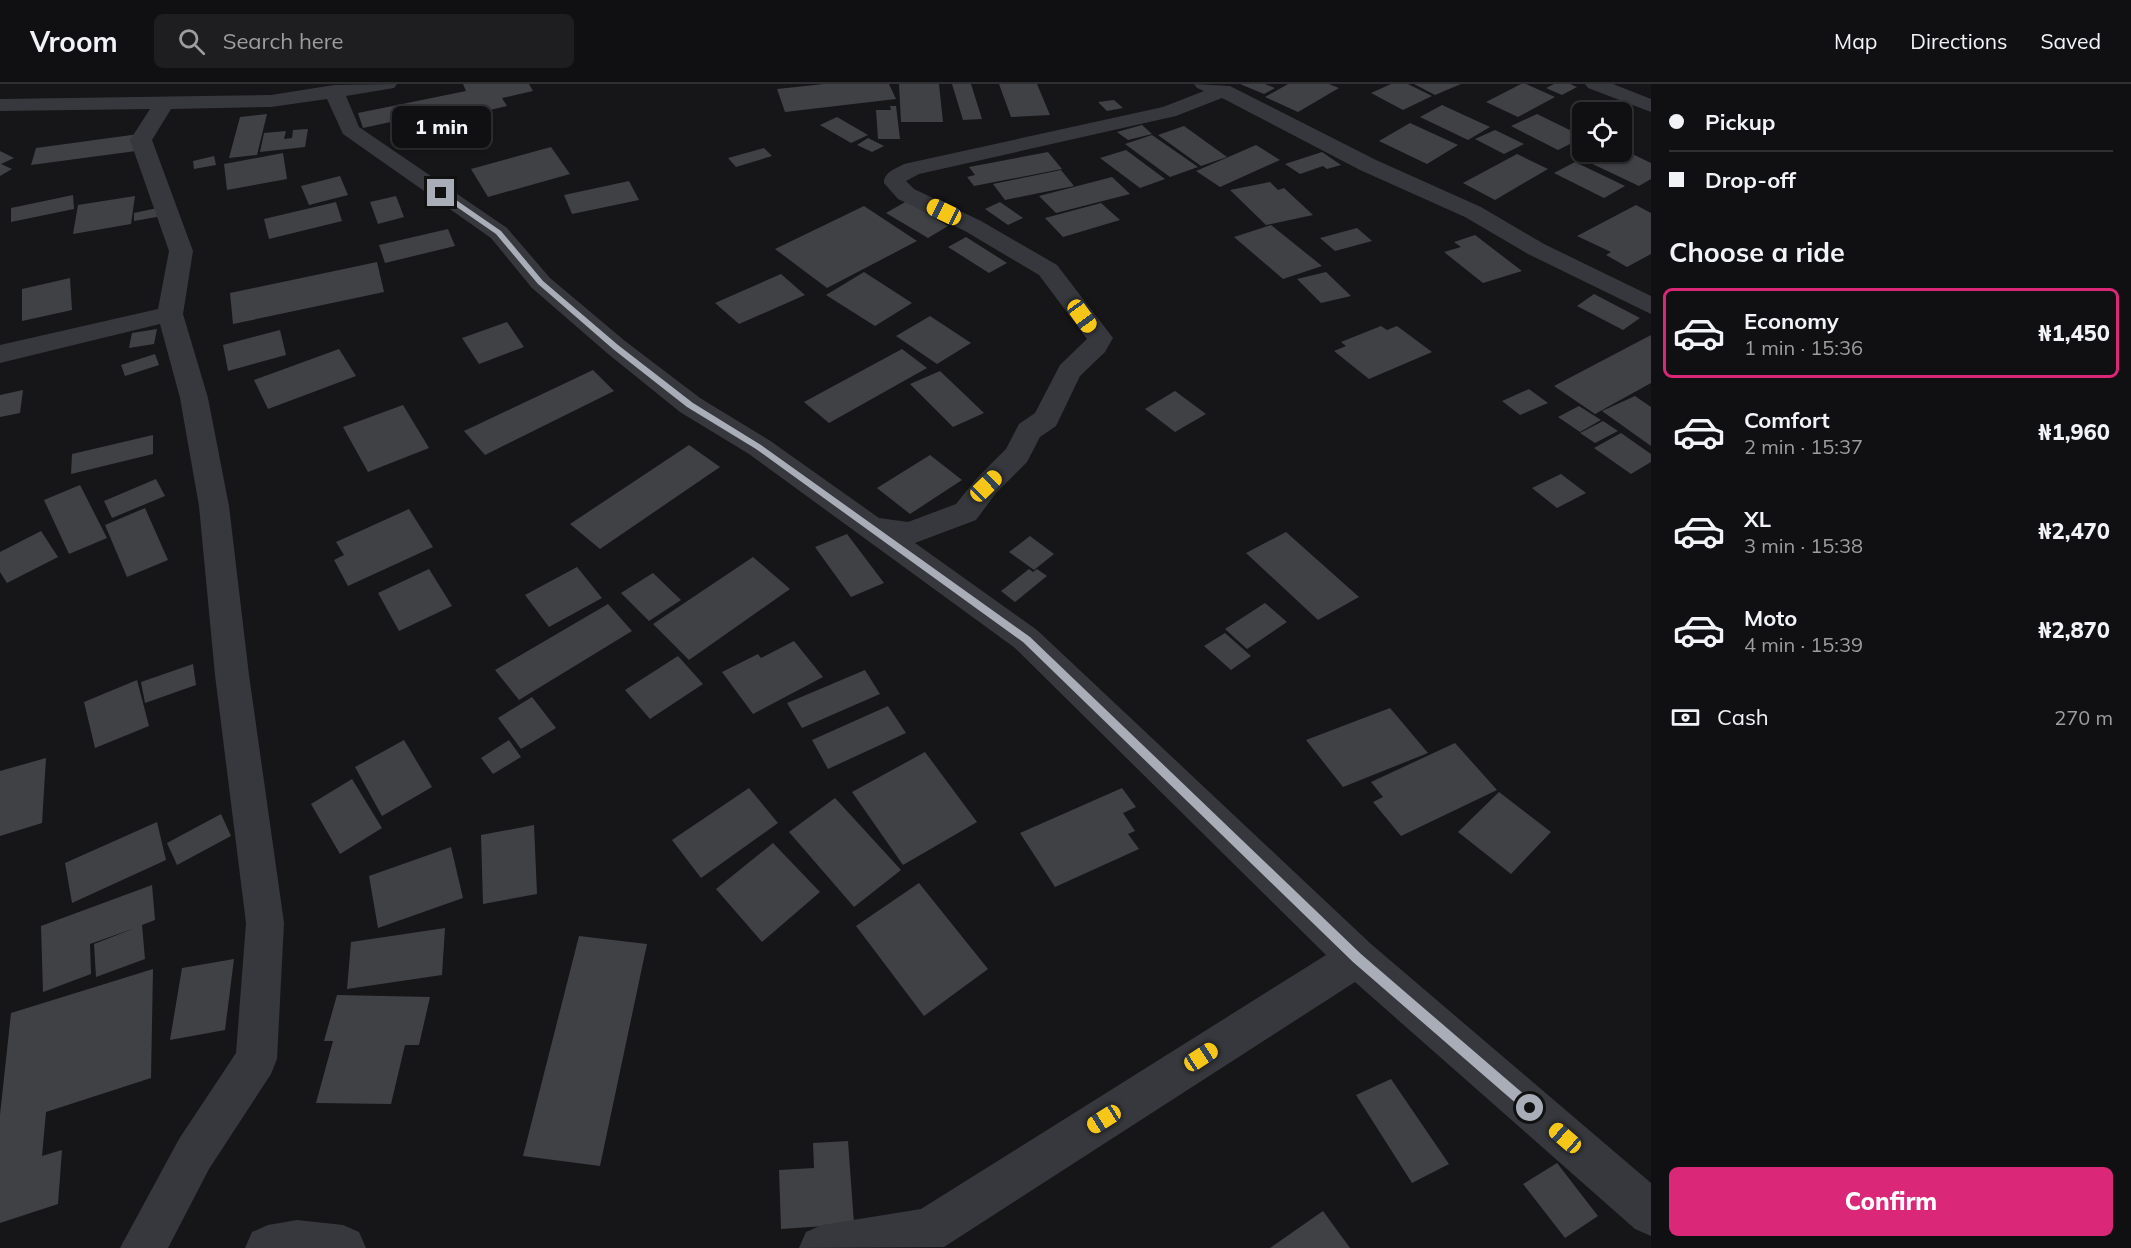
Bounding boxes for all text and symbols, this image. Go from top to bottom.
search box [154,14,574,68]
text: Vroom [30,24,118,59]
icon: search [175,25,208,58]
text: Search here [223,27,344,55]
text: Map [1834,28,1877,54]
text: Directions [1910,28,2007,54]
text: Saved [2040,28,2101,54]
map controls [1572,102,1632,162]
button: locate [1572,102,1632,162]
callout: 1 min [392,106,490,148]
text: Pickup [1705,108,1775,136]
text: 1 min [415,114,468,139]
text: Drop-off [1705,166,1796,194]
route end [427,179,454,206]
car [924,196,964,228]
text: Choose a ride [1669,235,1845,269]
car [1064,296,1100,336]
icon: car [1672,306,1726,360]
text: Economy [1744,307,1839,335]
text: ₦1,450 [2038,319,2110,347]
text: 1 min · 15:36 [1744,335,1863,360]
icon: car [1672,405,1726,459]
text: Comfort [1744,406,1830,434]
text: ₦1,960 [2038,418,2110,446]
text: 2 min · 15:37 [1744,434,1863,459]
car [967,467,1005,505]
icon: car [1672,504,1726,558]
text: XL [1744,505,1771,533]
text: ₦2,470 [2038,517,2110,545]
text: 3 min · 15:38 [1744,533,1863,558]
icon: car [1672,603,1726,657]
text: Moto [1744,604,1797,632]
text: ₦2,870 [2038,616,2110,644]
text: 4 min · 15:39 [1744,632,1863,657]
icon: cash [1669,701,1702,734]
text: Cash [1717,703,1769,731]
text: 270 m [2054,705,2113,730]
car [1181,1040,1221,1074]
route start [1516,1094,1543,1121]
car [1084,1102,1124,1136]
car [1546,1119,1584,1157]
button: Confirm [1669,1167,2113,1236]

